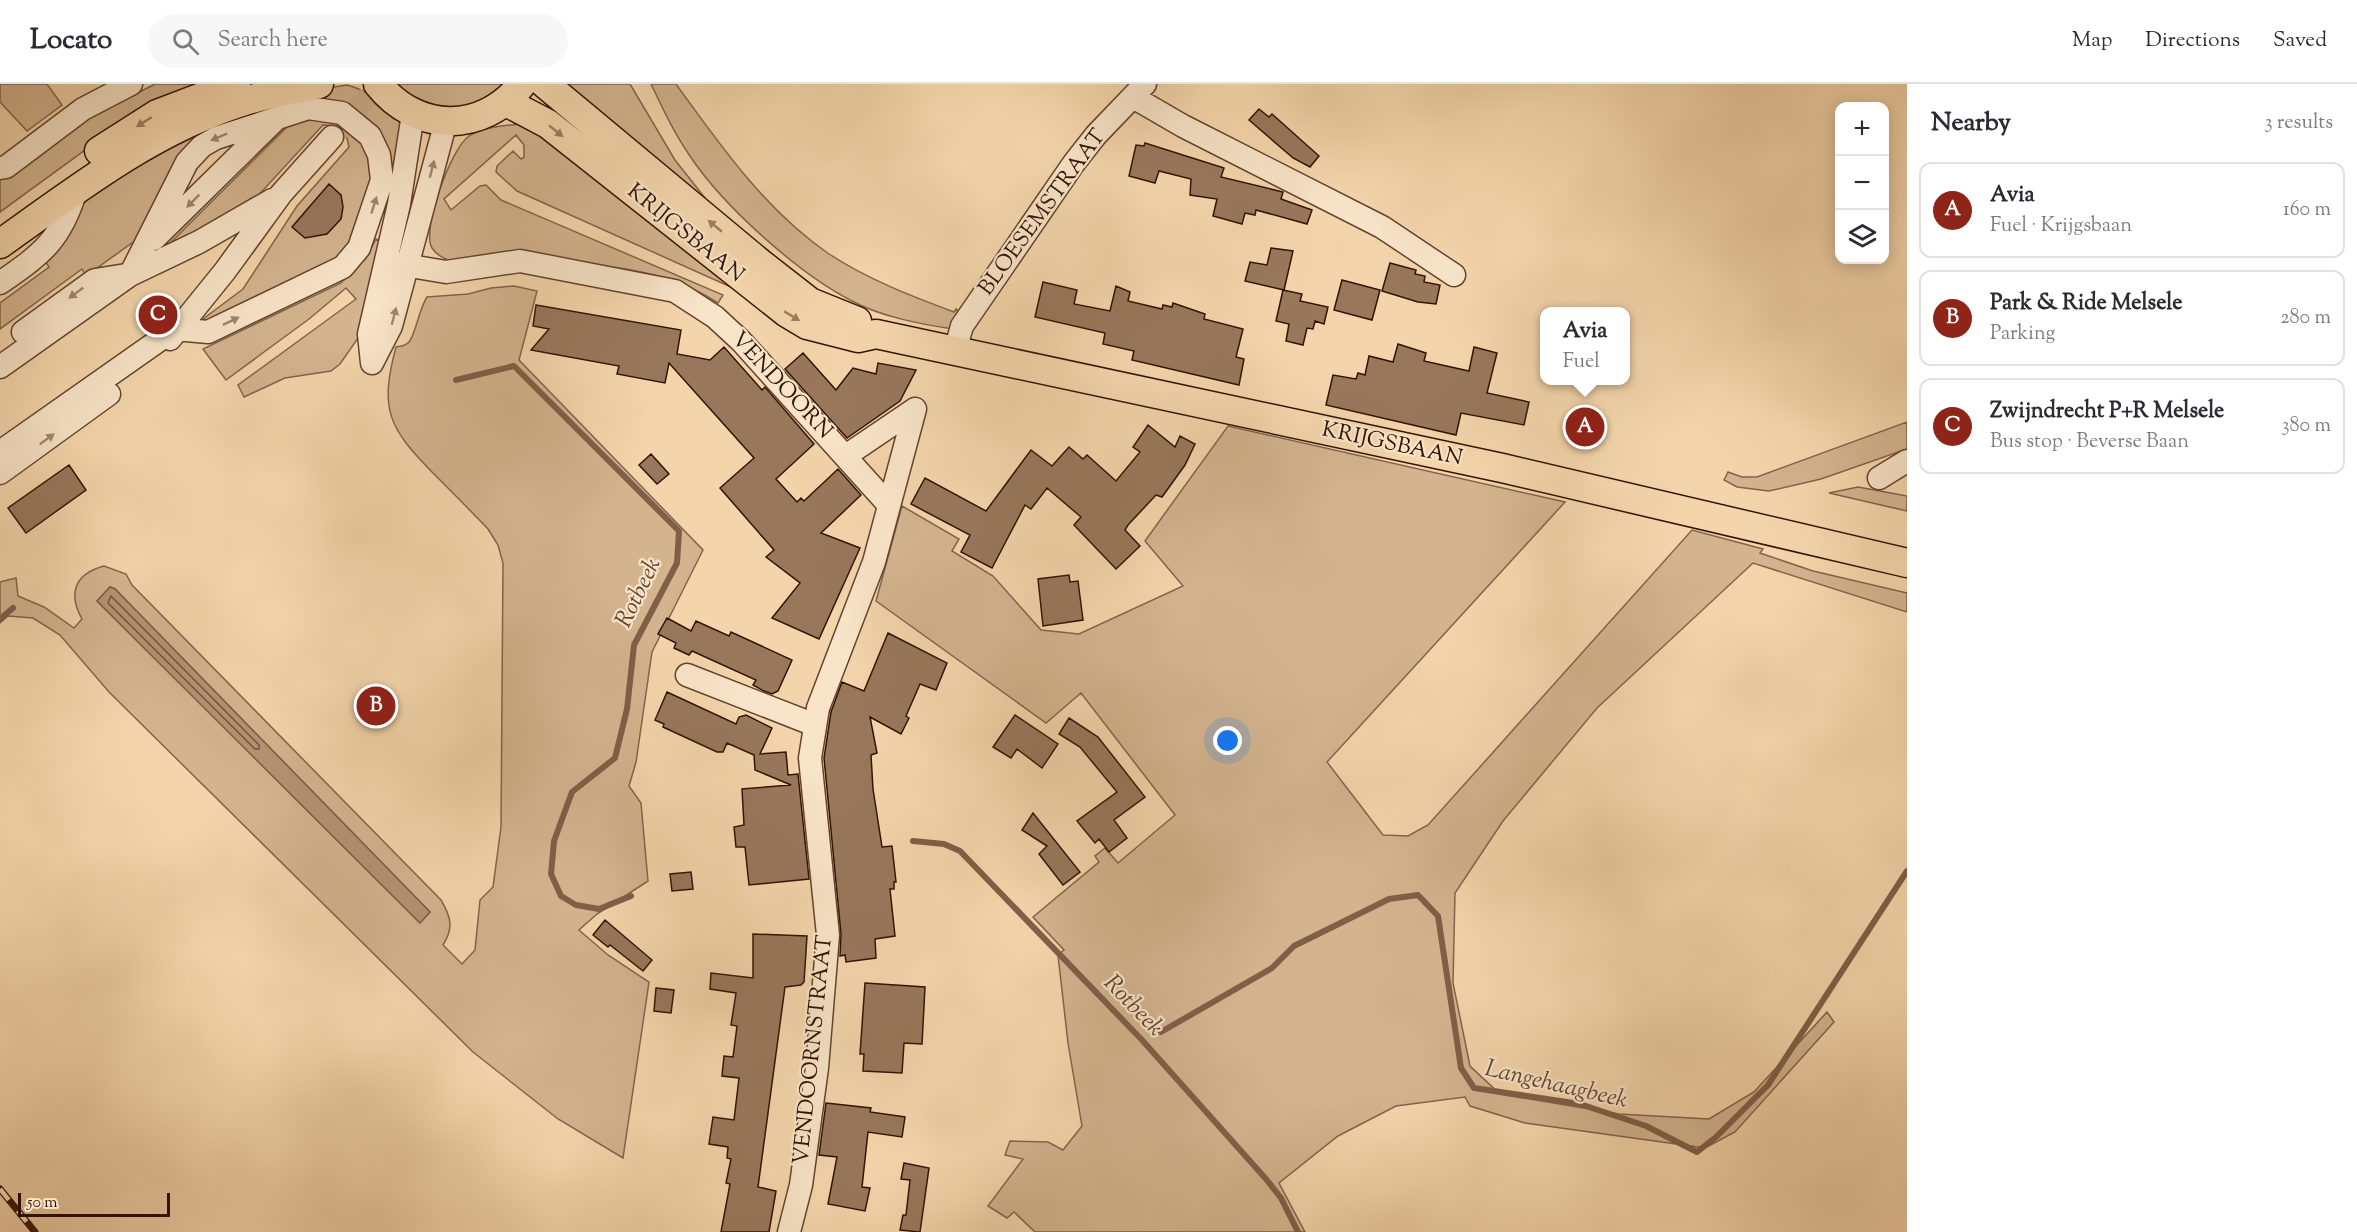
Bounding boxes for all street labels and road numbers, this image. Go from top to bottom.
street label: BLOESEMSTRAAT [972,123,1115,303]
street label: KRIJGSBAAN [619,177,751,291]
street label: VENDOORN [723,325,839,447]
street label: KRIJGSBAAN [1319,414,1465,476]
street label: VENDOORNSTRAAT [786,933,842,1166]

